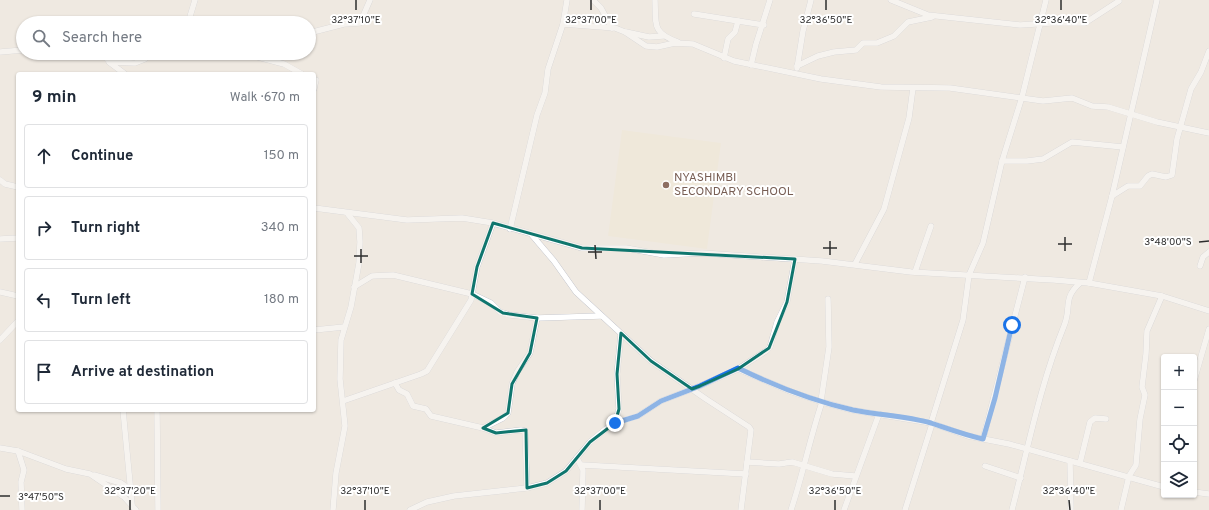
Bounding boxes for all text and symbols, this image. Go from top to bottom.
text: 32°37'10"E [331,14,381,27]
text: 32°37'00"E [565,14,617,27]
text: 32°36'50"E [800,14,852,27]
text: 32°36'40"E [1035,14,1087,27]
search box [16,16,316,60]
icon: search [30,27,52,49]
text: Search here [62,29,142,48]
text: 9 min [32,87,76,109]
text: Walk · 670 m [230,90,300,106]
icon: ahead [33,145,55,167]
text: Continue [71,147,133,166]
text: 150 m [264,148,299,164]
place label: NYASHIMBI SECONDARY SCHOOL [674,170,794,200]
marker: NYASHIMBI SECONDARY SCHOOL [661,180,671,190]
icon: right [33,217,55,239]
text: Turn right [71,219,140,238]
text: 340 m [261,220,299,236]
text: 3°48'00"S [1144,236,1192,249]
icon: left [33,289,55,311]
text: Turn left [71,291,131,310]
text: 180 m [264,292,299,308]
route start [1003,316,1021,334]
map controls [1161,354,1197,498]
button: + [1161,354,1197,390]
icon: arrive [33,361,55,383]
text: Arrive at destination [71,363,214,382]
button: − [1161,390,1197,426]
route end [606,414,624,432]
button: locate [1161,426,1197,462]
button: layers [1161,462,1197,498]
text: 32°37'20"E [104,485,156,498]
text: 32°37'10"E [340,485,390,498]
text: 32°37'00"E [574,485,626,498]
text: 32°36'50"E [809,485,861,498]
text: 32°36'40"E [1043,485,1095,498]
text: 3°47'50"S [18,491,64,504]

